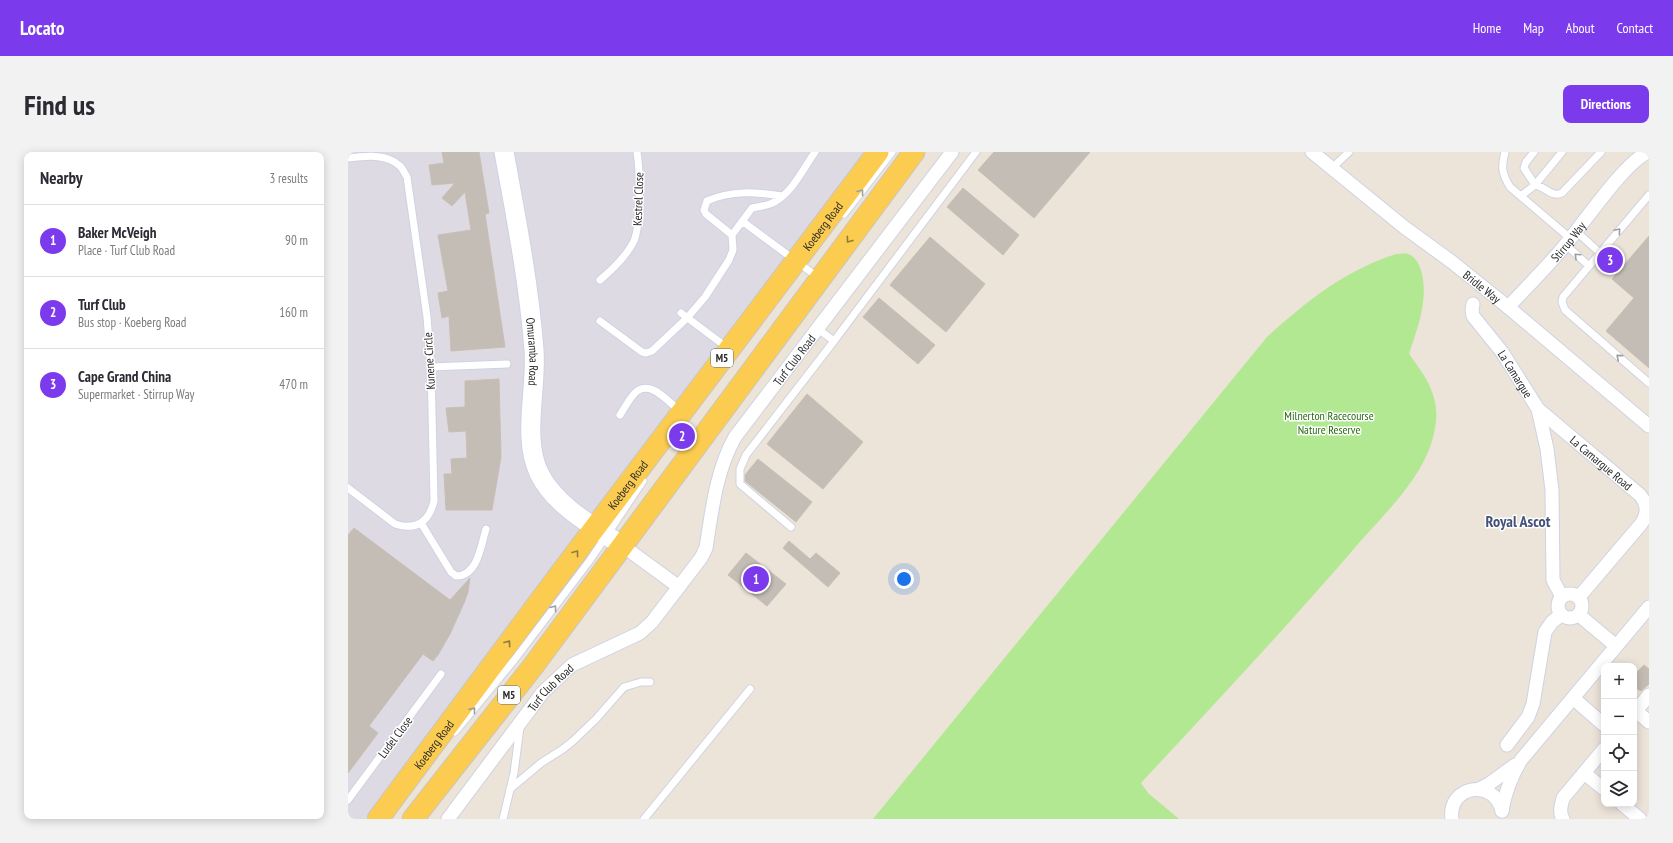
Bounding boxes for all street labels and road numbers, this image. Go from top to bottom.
street label: Kestrel Close [630,172,646,226]
street label: Koeberg Road [799,199,846,253]
street label: Stirrup Way [1547,218,1589,264]
street label: Bridle Way [1461,267,1504,306]
street label: Omuramba Road [523,317,542,386]
street label: Turf Club Road [770,331,818,388]
street label: Kunene Circle [420,332,438,390]
street label: La Camargue [1495,347,1536,400]
road number: M5 [711,349,733,367]
street label: La Camargue Road [1567,432,1636,493]
street label: Koeberg Road [604,457,651,512]
street label: Turf Club Road [524,660,576,714]
road number: M5 [498,686,520,704]
street label: Ludel Close [375,713,415,761]
street label: Koeberg Road [410,717,457,772]

